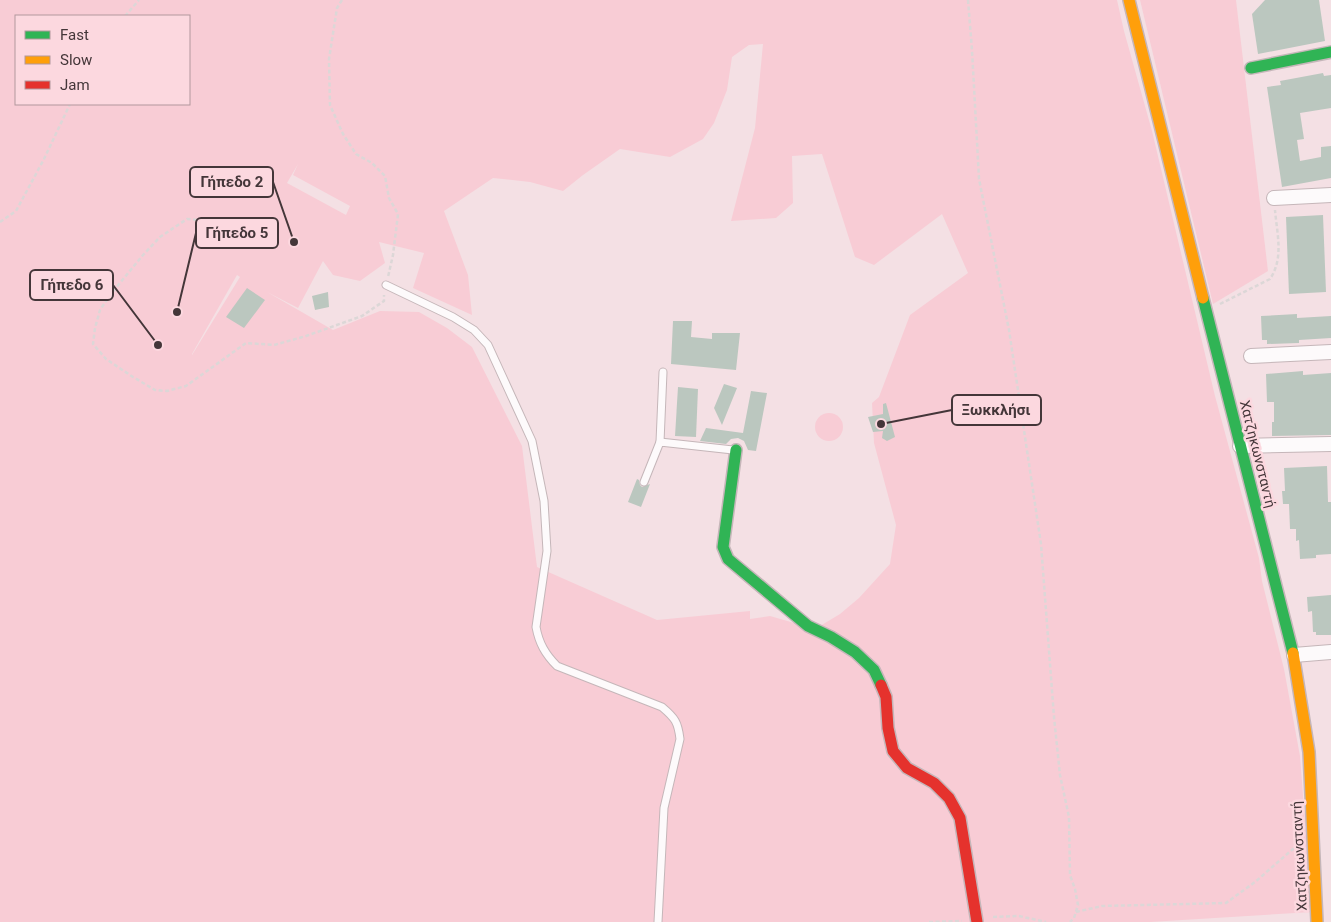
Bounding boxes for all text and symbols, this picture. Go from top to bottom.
legend [15,15,190,105]
text: Fast [60,26,89,44]
text: Slow [60,51,92,69]
text: Jam [60,76,90,94]
callout: Γήπεδο 2 [190,167,273,197]
text: Γήπεδο 2 [201,173,264,191]
callout: Γήπεδο 5 [196,218,278,248]
text: Γήπεδο 5 [206,224,268,242]
callout: Γήπεδο 6 [30,270,113,300]
text: Γήπεδο 6 [41,276,104,294]
callout: Ξωκκλήσι [952,395,1041,425]
street label: Χατζηκωνσταντή [1237,399,1279,509]
text: Ξωκκλήσι [962,401,1030,419]
street label: Χατζηκωνσταντή [1288,801,1310,911]

